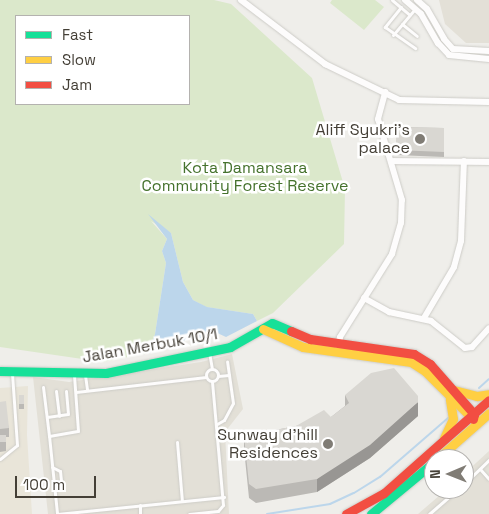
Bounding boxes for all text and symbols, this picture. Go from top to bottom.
legend [15,15,190,105]
text: Fast [62,25,93,44]
text: Slow [62,50,96,69]
text: Jam [62,75,92,94]
place label: Aliff Syukri's palace [315,120,410,158]
marker: Aliff Syukri's palace [414,133,426,145]
park label: Kota Damansara Community Forest Reserve [142,158,348,196]
street label: Jalan Merbuk 10/1 [81,325,219,367]
place label: Sunway d'hill Residences [217,425,318,463]
marker: Sunway d'hill Residences [322,438,334,450]
north arrow [424,449,474,499]
scale bar [18,466,99,498]
text: N [426,469,444,479]
text: 100 m [23,475,65,494]

